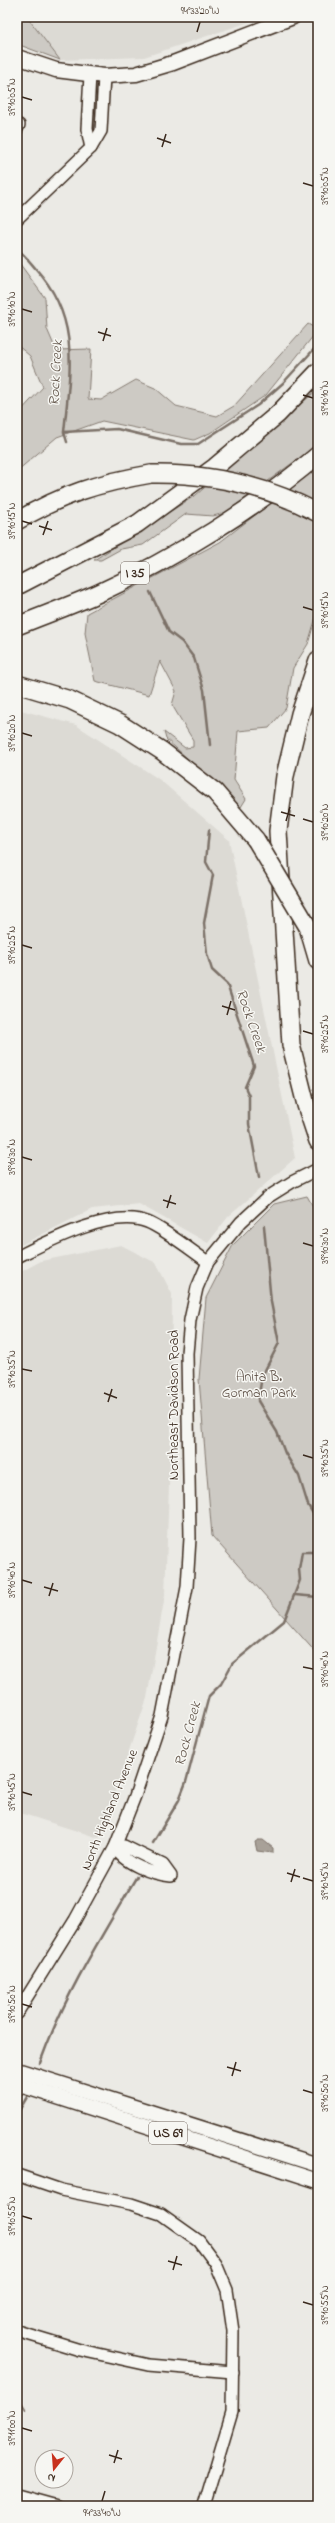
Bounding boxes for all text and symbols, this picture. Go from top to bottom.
text: 94°33'20"W [181,4,219,19]
text: 39°10'05"N [5,78,20,116]
text: 39°10'05"N [318,167,333,205]
text: 39°10'10"N [5,291,20,326]
water label: Rock Creek [43,338,69,407]
text: 39°10'10"N [318,380,333,415]
text: 39°10'15"N [5,503,20,539]
road number: I 35 [121,562,149,584]
text: 39°10'15"N [318,592,333,628]
text: 39°10'20"N [5,714,20,751]
text: 39°10'20"N [318,803,333,840]
text: 39°10'25"N [5,926,20,964]
water label: Rock Creek [230,986,273,1057]
text: 39°10'25"N [318,1015,333,1053]
text: 39°10'30"N [5,1139,20,1175]
text: 39°10'30"N [318,1228,333,1264]
street label: Northeast Davidson Road [164,1330,185,1480]
text: 39°10'35"N [5,1350,20,1388]
park label: Anita B. Gorman Park [222,1367,297,1404]
text: 39°10'35"N [318,1439,333,1477]
text: 39°10'40"N [5,1562,20,1598]
text: 39°10'40"N [318,1651,333,1687]
water label: Rock Creek [169,1698,208,1769]
street label: North Highland Avenue [76,1746,145,1874]
text: 39°10'45"N [5,1773,20,1811]
text: 39°10'45"N [318,1862,333,1900]
text: 39°10'50"N [5,1985,20,2023]
text: 39°10'50"N [318,2074,333,2112]
road number: US 69 [149,2122,187,2144]
text: 39°10'55"N [5,2196,20,2235]
text: 39°10'55"N [318,2285,333,2324]
text: 39°11'00"N [5,2410,20,2445]
north arrow [34,2449,74,2489]
text: N [45,2469,57,2486]
text: 94°33'40"W [83,2506,121,2521]

